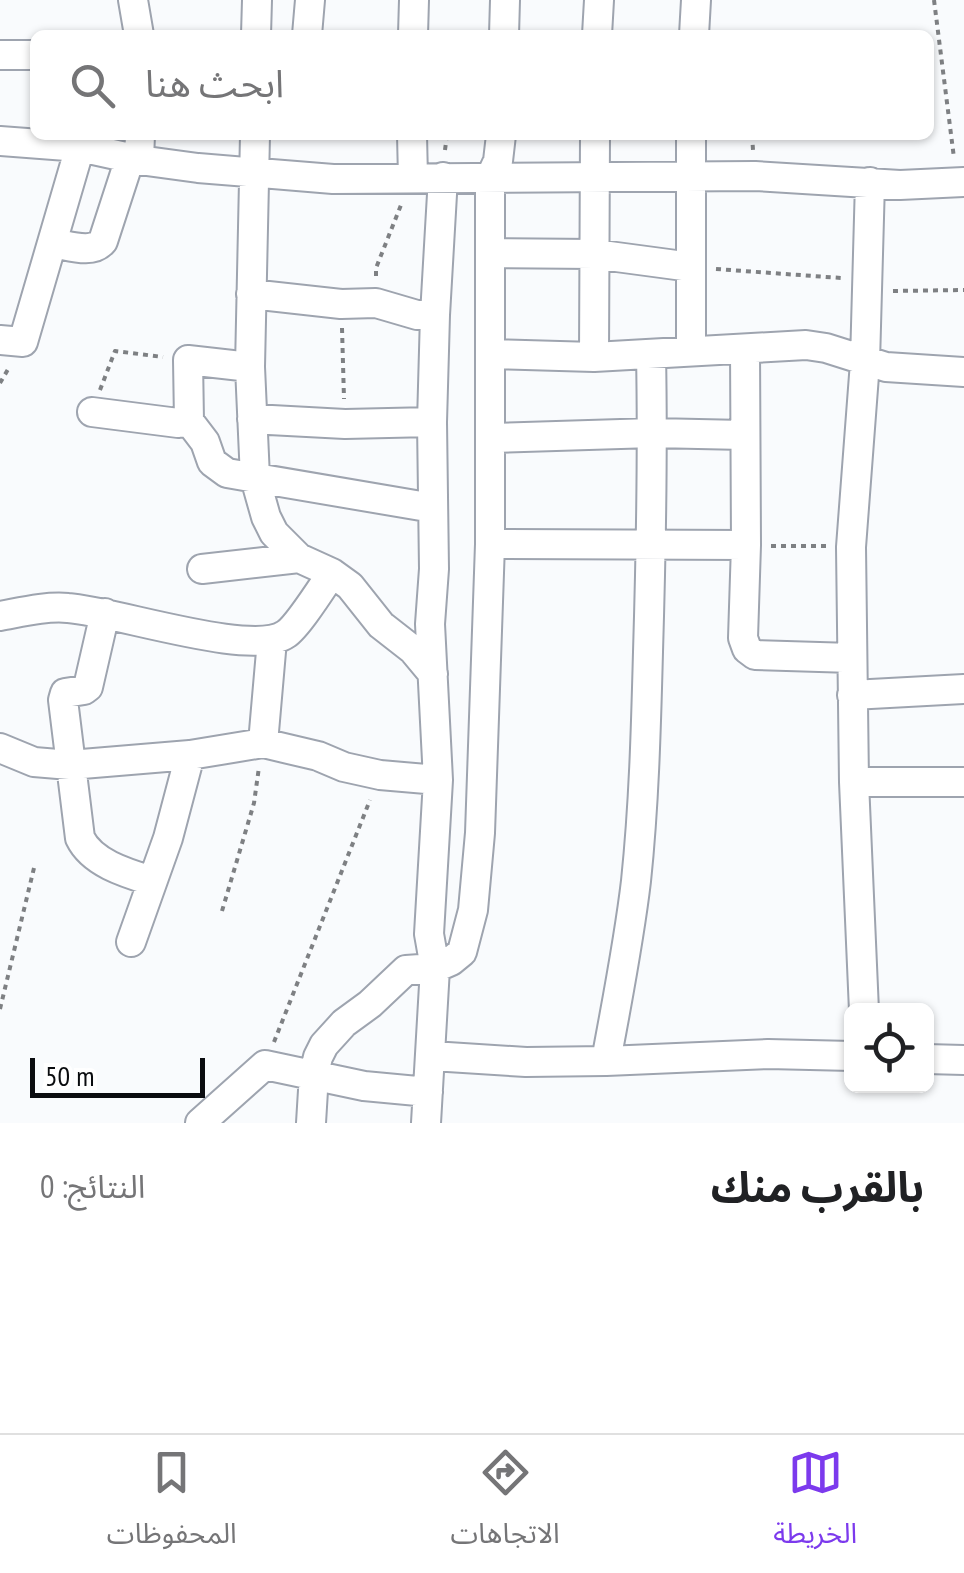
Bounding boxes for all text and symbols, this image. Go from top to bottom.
search box [30,30,934,140]
icon: search [65,58,120,113]
text: ابحث هنا [145,58,284,107]
map controls [844,1003,934,1093]
button: locate [844,1003,934,1093]
scale bar [30,1053,205,1098]
text: 50 m [45,1057,94,1094]
text: بالقرب منك [711,1159,924,1214]
text: النتائج: 0 [40,1165,145,1207]
tab: المحفوظات [107,1445,237,1564]
tab: الاتجاهات [450,1445,560,1564]
tab: الخريطة [773,1445,857,1564]

